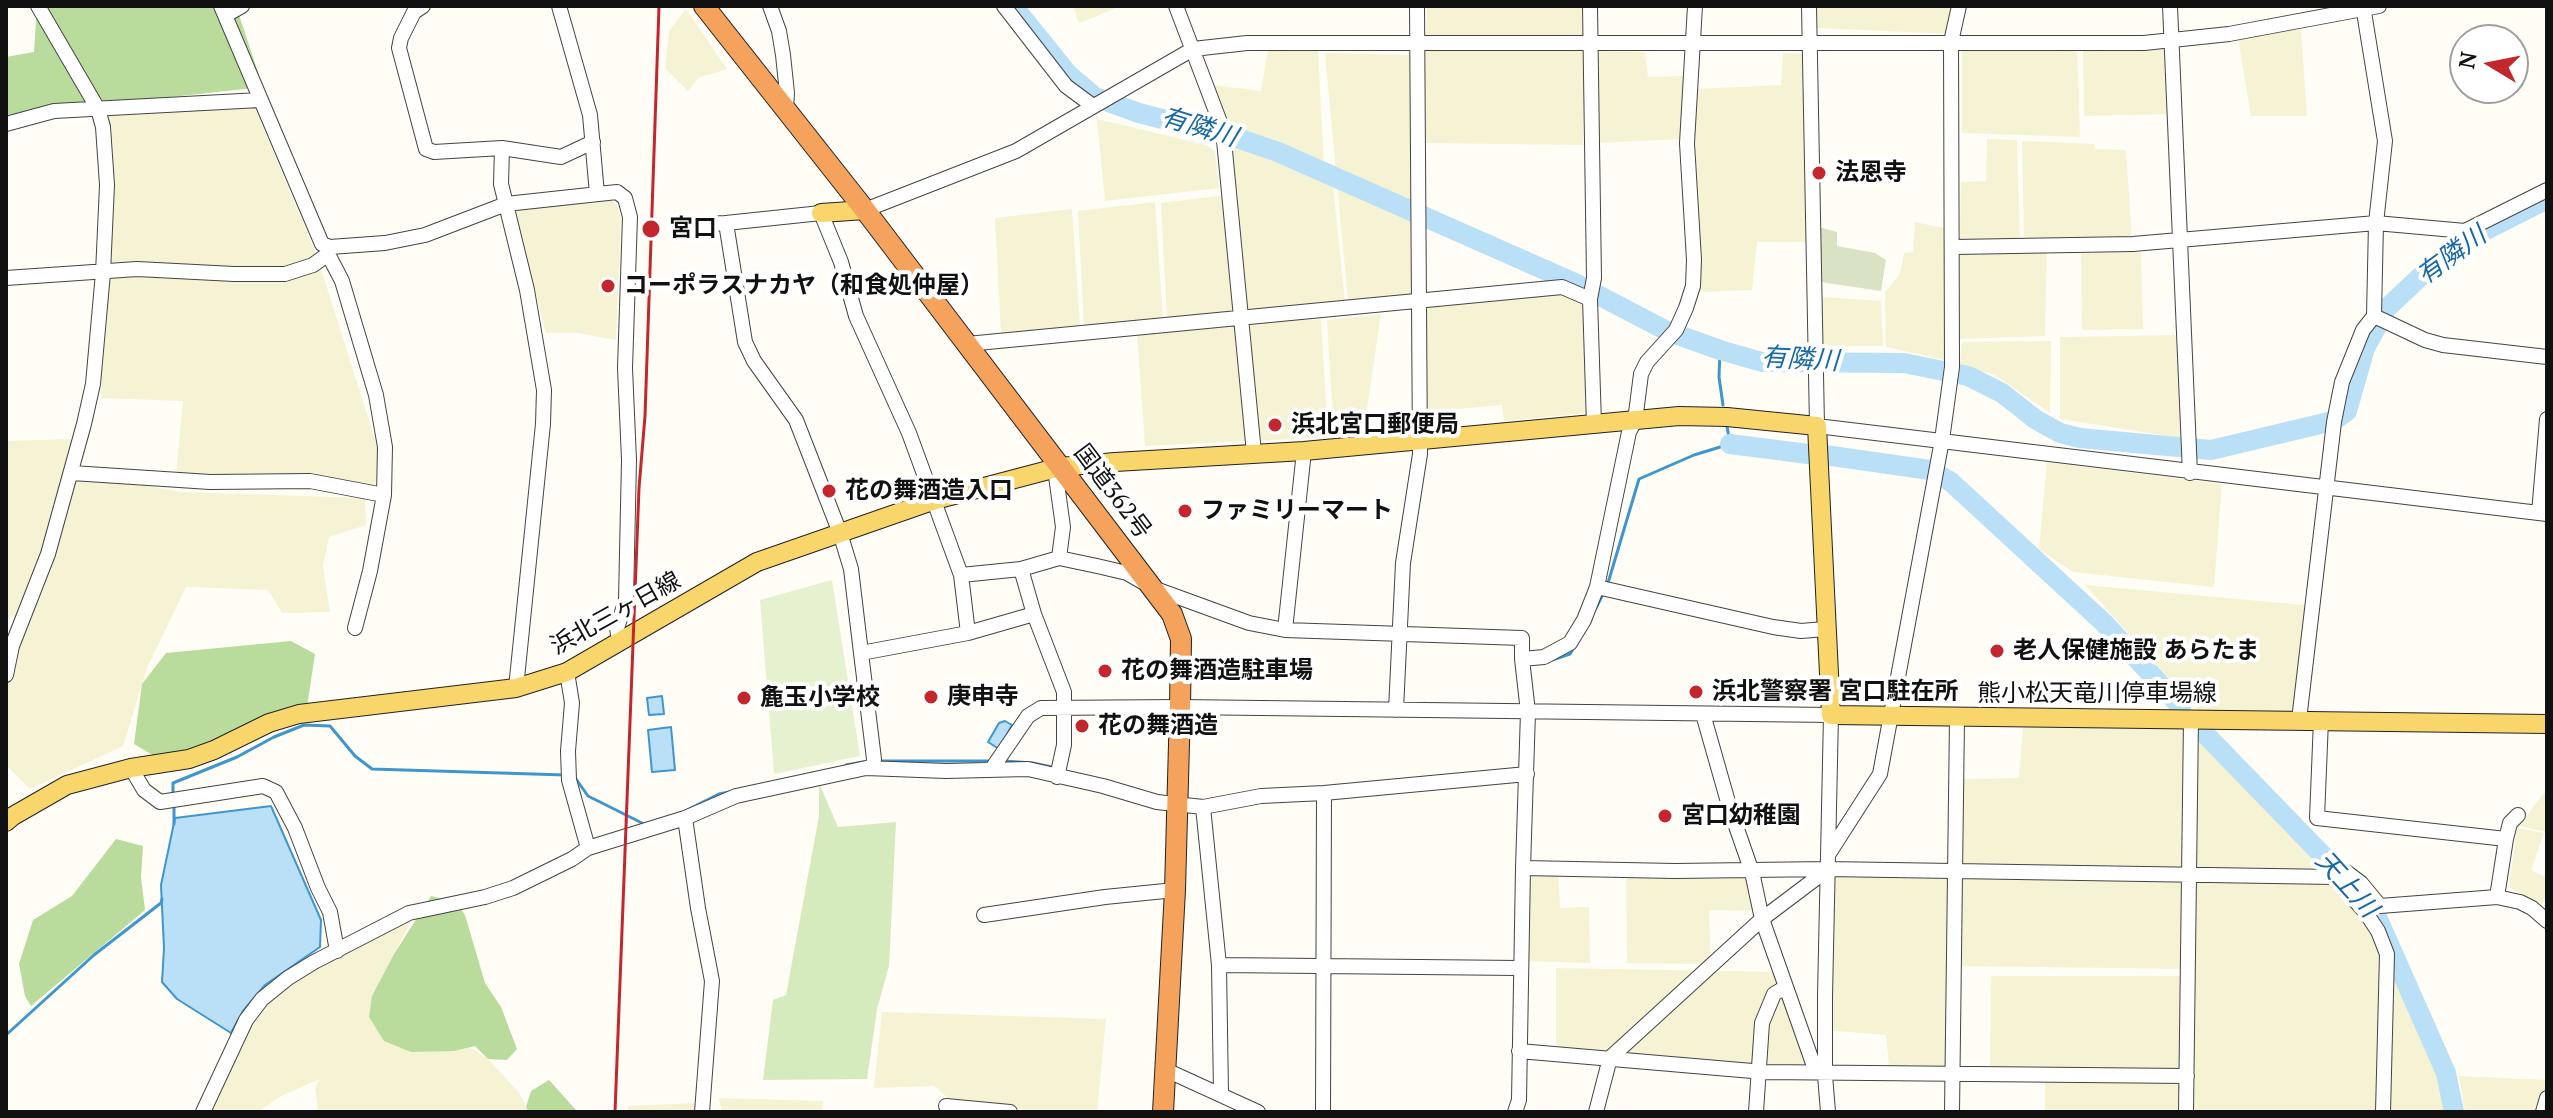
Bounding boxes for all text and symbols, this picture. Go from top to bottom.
north arrow [2449,24,2529,104]
text: N [2451,49,2483,71]
water label: 有隣川 [1157,102,1241,154]
place label: 法恩寺 [1835,159,1907,187]
marker: 法恩寺 [1810,164,1828,182]
place label: 宮口 [669,215,717,243]
marker: 宮口 [640,218,662,240]
water label: 有隣川 [2411,220,2493,292]
place label: コーポラスナカヤ（和食処仲屋） [624,272,984,300]
marker: コーポラスナカヤ（和食処仲屋） [599,277,617,295]
water label: 有隣川 [1760,342,1840,378]
place label: 浜北宮口郵便局 [1291,411,1459,439]
marker: 浜北宮口郵便局 [1266,416,1284,434]
street label: 国道362号 [1067,439,1157,545]
place label: 花の舞酒造入口 [845,477,1013,505]
marker: 花の舞酒造入口 [820,482,838,500]
place label: ファミリーマート [1201,497,1393,525]
marker: ファミリーマート [1176,502,1194,520]
street label: 浜北三ヶ日線 [546,566,686,662]
place label: 老人保健施設 あらたま [2013,637,2259,665]
marker: 老人保健施設 あらたま [1988,642,2006,660]
place label: 花の舞酒造駐車場 [1121,657,1313,685]
marker: 花の舞酒造駐車場 [1096,662,1114,680]
place label: 浜北警察署 宮口駐在所 [1712,678,1958,706]
street label: 熊小松天竜川停車場線 [1977,680,2217,708]
place label: 庚申寺 [947,683,1019,711]
marker: 浜北警察署 宮口駐在所 [1687,683,1705,701]
place label: 麁玉小学校 [760,684,880,712]
marker: 庚申寺 [922,688,940,706]
marker: 麁玉小学校 [735,689,753,707]
place label: 花の舞酒造 [1098,712,1218,740]
marker: 花の舞酒造 [1073,717,1091,735]
place label: 宮口幼稚園 [1681,802,1801,830]
marker: 宮口幼稚園 [1656,807,1674,825]
water label: 天上川 [2308,846,2384,924]

